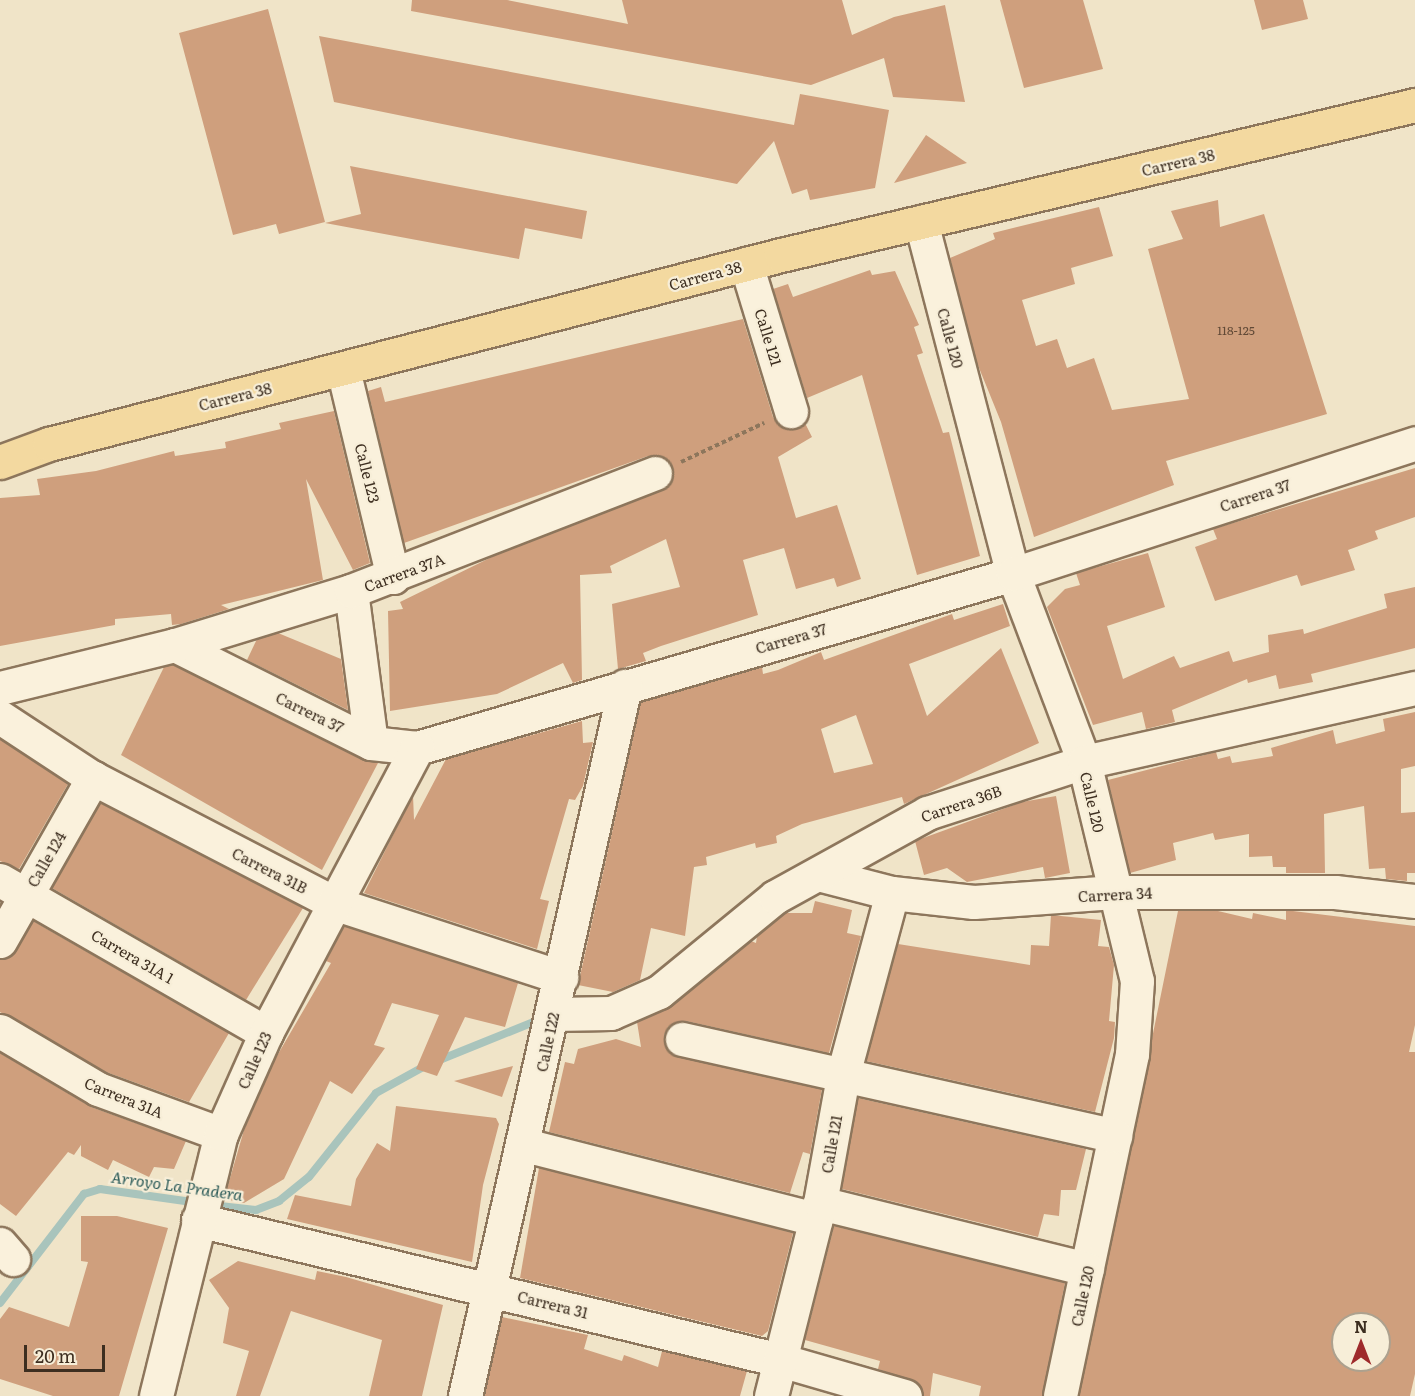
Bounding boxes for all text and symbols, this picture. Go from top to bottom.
street label: Carrera 38 [1140,145,1216,179]
street label: Carrera 38 [667,257,743,293]
street label: Calle 121 [752,306,786,368]
street label: Calle 120 [934,306,968,370]
house number: 118-125 [1217,324,1255,338]
street label: Carrera 38 [197,378,273,414]
street label: Calle 123 [352,441,384,505]
street label: Carrera 37 [1217,475,1293,515]
street label: Carrera 37A [361,549,447,595]
street label: Carrera 37 [753,619,829,657]
street label: Carrera 37 [273,688,347,736]
street label: Calle 120 [1077,770,1109,834]
street label: Carrera 36B [918,781,1004,825]
street label: Calle 124 [23,828,69,890]
street label: Carrera 31B [229,843,311,897]
street label: Carrera 34 [1077,883,1153,905]
street label: Carrera 31A 1 [88,925,178,987]
street label: Calle 122 [532,1011,562,1073]
street label: Calle 123 [233,1029,275,1091]
street label: Carrera 31A [82,1073,166,1121]
street label: Calle 121 [817,1113,845,1175]
water label: Arroyo La Pradera [110,1166,244,1204]
street label: Calle 120 [1067,1264,1097,1328]
street label: Carrera 31 [516,1287,590,1321]
north arrow [1331,1312,1391,1372]
text: N [1354,1314,1368,1338]
scale bar [27,1333,108,1371]
text: 20 m [35,1342,76,1369]

